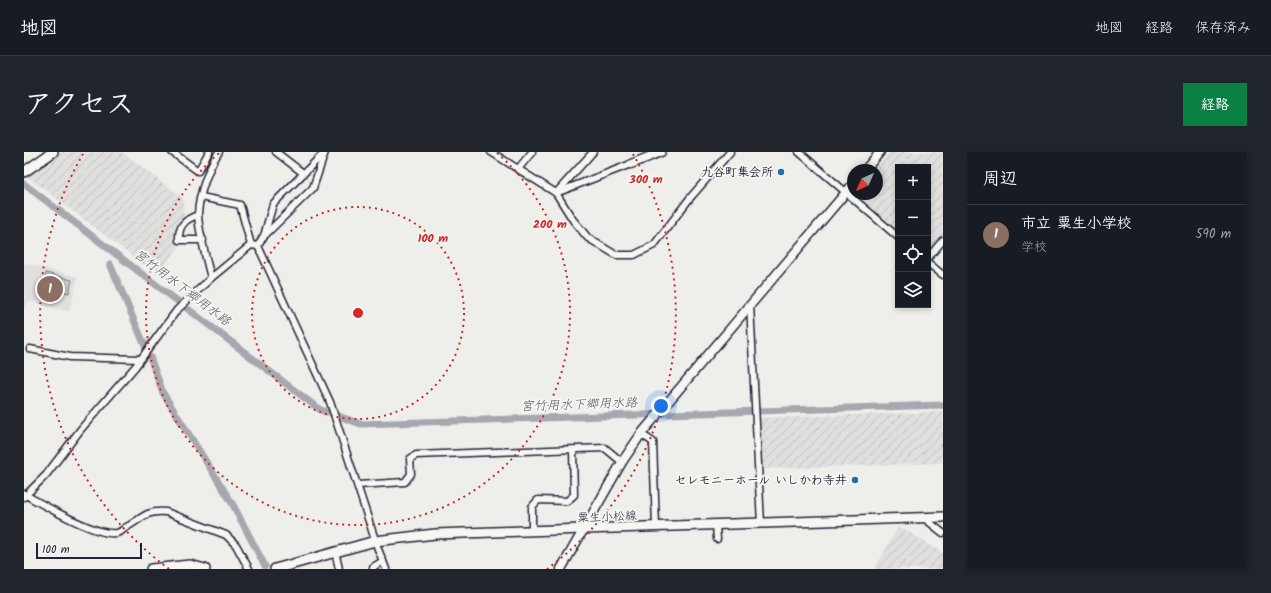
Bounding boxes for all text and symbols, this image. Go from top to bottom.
text: 地図 [20,14,58,44]
text: 地図 [1095,17,1123,39]
text: 経路 [1145,17,1173,39]
text: 保存済み [1195,17,1251,39]
text: アクセス [24,83,134,128]
button: 経路 [1183,83,1247,126]
place label: 九谷町集会所 [701,163,774,182]
north arrow [847,164,883,200]
map controls [895,164,931,308]
button: + [895,164,931,200]
text: 周辺 [983,166,1017,193]
marker: 九谷町集会所 [776,167,786,177]
text: 300 m [628,170,663,189]
button: − [895,200,931,236]
text: 市立 粟生小学校 [1021,212,1132,236]
text: 200 m [533,215,567,234]
text: 1 [994,224,998,245]
text: 590 m [1196,224,1231,245]
text: 100 m [418,229,448,248]
button: locate [895,236,931,272]
text: 学校 [1021,237,1047,258]
water label: 宮竹用水下郷用水路 [129,244,236,332]
button: layers [895,272,931,308]
pin: 1 [37,274,63,304]
centre of rings [351,306,365,320]
water label: 宮竹用水下郷用水路 [520,392,639,418]
your location [651,396,671,416]
place label: セレモニーホール いしかわ寺井 [675,471,847,490]
marker: セレモニーホール いしかわ寺井 [850,475,860,485]
street label: 粟生小松線 [577,506,637,528]
scale bar [36,541,142,560]
text: 100 m [42,541,70,559]

